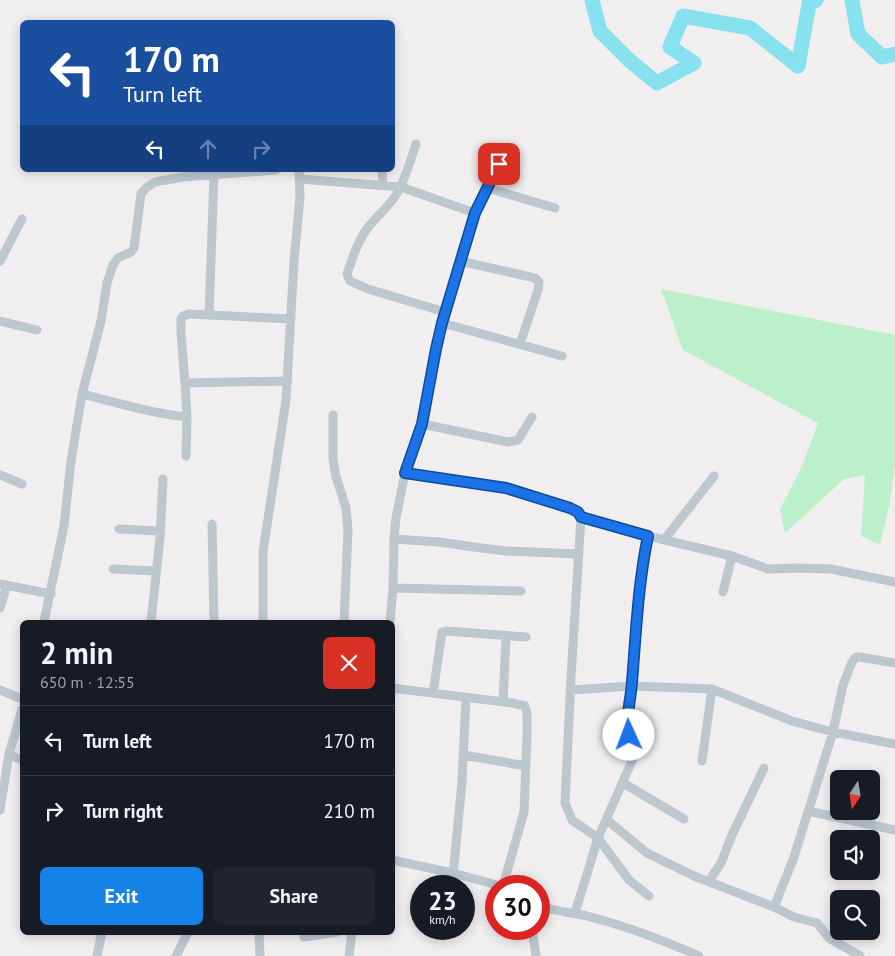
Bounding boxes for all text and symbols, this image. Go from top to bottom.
text: 170 m [123,36,220,82]
icon: left [40,40,105,105]
text: Turn left [123,80,202,108]
icon: left [141,135,169,163]
icon: ahead [194,135,222,163]
icon: right [247,135,275,163]
pin [478,143,520,185]
icon: arrive [485,150,513,178]
text: 2 min [40,633,113,672]
button: close [323,637,375,689]
text: 650 m · 12:55 [40,672,135,692]
position arrow [602,708,654,760]
icon: left [40,727,68,755]
text: Turn left [83,729,152,753]
text: 170 m [323,729,375,753]
north arrow [830,770,880,820]
map controls [830,770,880,940]
icon: right [40,797,68,825]
text: Turn right [83,799,163,823]
text: 210 m [323,799,375,823]
button: sound [830,830,880,880]
button: Exit [40,867,203,925]
button: Share [213,867,375,925]
speed limit sign: 30 [485,875,550,940]
text: 23 [428,885,457,917]
button: search [830,890,880,940]
text: km/h [429,912,456,927]

